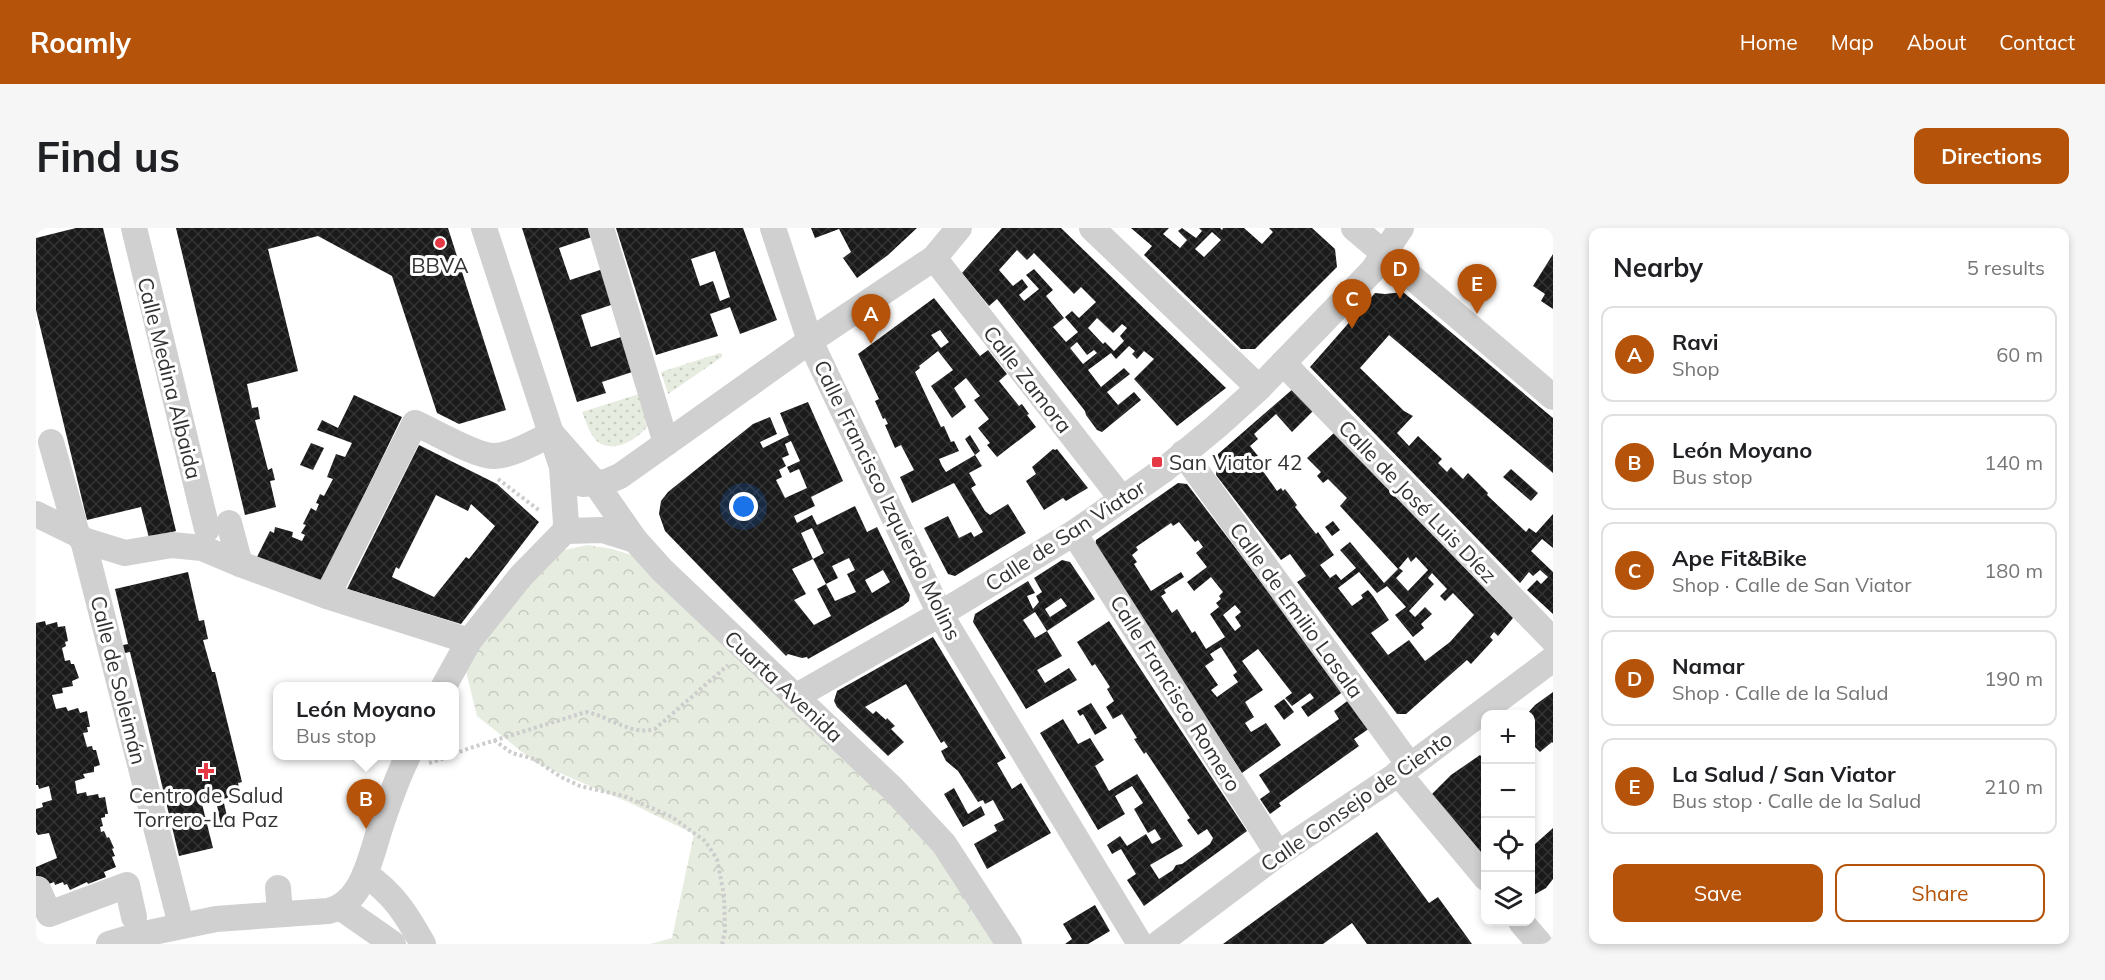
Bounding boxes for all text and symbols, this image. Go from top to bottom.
text: Roamly [30,25,131,60]
text: Home [1740,29,1798,55]
text: Map [1831,29,1874,55]
text: About [1907,29,1966,55]
text: Contact [1999,29,2075,55]
button: Directions [1914,128,2069,184]
text: Find us [36,130,180,183]
marker: BBVA [433,236,447,250]
pin: D [1380,250,1420,299]
text: Nearby [1613,251,1703,284]
place label: BBVA [411,252,469,278]
text: 5 results [1967,255,2045,280]
pin: E [1458,264,1496,314]
street label: Calle Medina Albaida [132,275,208,481]
pin: C [1332,279,1372,329]
pin: A [852,294,890,344]
street label: Calle Zamora [978,320,1078,438]
text: Ravi [1672,328,1719,356]
text: A [1627,342,1642,367]
text: 60 m [1996,342,2043,367]
street label: Calle Francisco Izquierdo Molins [809,356,967,644]
text: Shop [1672,356,1720,381]
street label: Calle de José Luis Díez [1333,414,1503,588]
text: León Moyano [1672,436,1812,464]
place label: San Viator 42 [1169,449,1302,475]
text: B [1628,450,1641,475]
text: 140 m [1984,450,2043,475]
marker: San Viator 42 [1150,455,1164,469]
text: Bus stop [1672,464,1752,489]
street label: Calle de San Viator [980,473,1150,596]
your location [729,492,758,521]
street label: Calle de Emilio Lasala [1224,517,1370,703]
text: Ape Fit&Bike [1672,544,1807,572]
text: C [1628,558,1641,583]
text: 180 m [1984,558,2043,583]
text: Shop · Calle de San Viator [1672,572,1911,597]
street label: Calle Francisco Romero [1105,590,1247,796]
street label: Calle de Soleimán [85,593,153,767]
street label: Cuarta Avenida [719,625,849,747]
text: Namar [1672,652,1744,680]
text: D [1627,666,1642,691]
text: 190 m [1984,666,2043,691]
text: Shop · Calle de la Salud [1672,680,1888,705]
popup [273,682,459,760]
text: León Moyano [296,695,436,723]
map controls [1481,710,1535,926]
button: + [1481,710,1535,764]
text: Bus stop [296,723,376,748]
street label: Calle Consejo de Ciento [1255,725,1457,877]
text: La Salud / San Viator [1672,760,1896,788]
marker: Centro de Salud Torrero-La Paz [197,762,215,780]
button: − [1481,764,1535,818]
text: E [1629,774,1640,799]
text: 210 m [1984,774,2043,799]
pin: B [346,780,386,829]
place label: Centro de Salud Torrero-La Paz [129,782,283,832]
text: Bus stop · Calle de la Salud [1672,788,1921,813]
button: locate [1481,818,1535,872]
button: Save [1613,864,1823,922]
button: Share [1835,864,2045,922]
button: layers [1481,872,1535,926]

